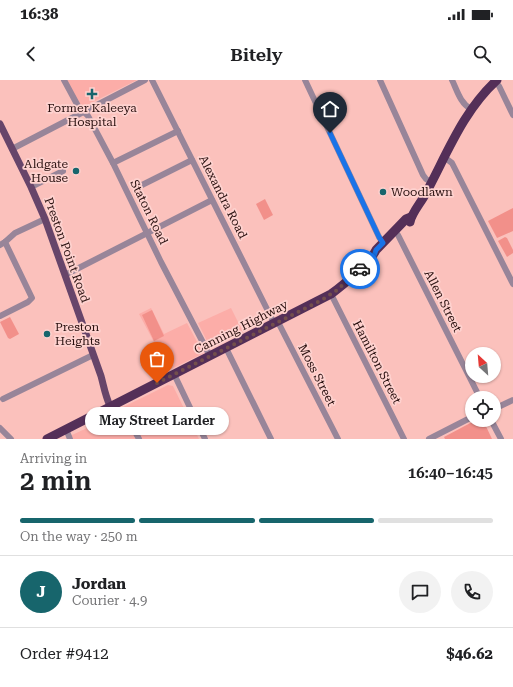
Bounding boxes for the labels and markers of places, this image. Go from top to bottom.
marker: Former Kaleeya Hospital [86,88,98,100]
pin [313,92,347,133]
place label: Former Kaleeya Hospital [47,101,137,129]
place label: Aldgate House [24,157,68,185]
marker: Aldgate House [71,166,81,176]
place label: Woodlawn [391,185,453,199]
marker: Woodlawn [378,187,388,197]
place label: Preston Heights [55,320,100,348]
marker: Preston Heights [42,329,52,339]
pin [140,342,174,383]
callout: May Street Larder [85,407,229,435]

